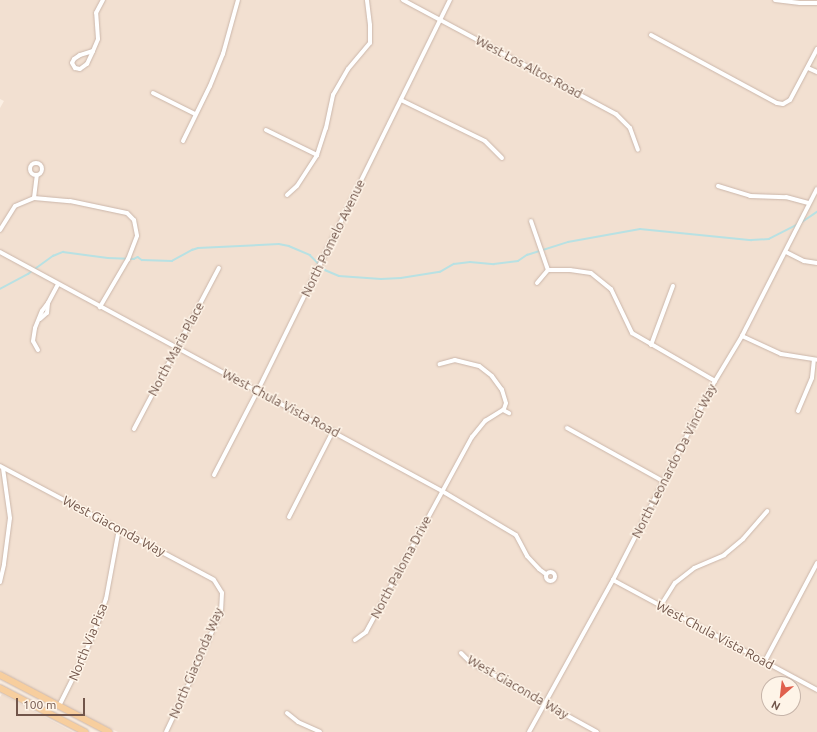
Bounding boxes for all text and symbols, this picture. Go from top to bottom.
street label: West Los Altos Road [473,32,585,102]
street label: North Pomelo Avenue [298,177,368,299]
street label: North Maria Place [145,299,207,399]
street label: West Chula Vista Road [220,365,342,441]
street label: North Leonardo Da Vinci Way [628,381,720,541]
street label: West Giaconda Way [60,492,168,560]
street label: North Paloma Drive [367,513,435,621]
street label: West Chula Vista Road [654,597,776,673]
street label: North Via Pisa [65,601,111,683]
street label: North Giaconda Way [166,605,226,721]
street label: West Giaconda Way [465,652,571,722]
north arrow [761,676,801,716]
scale bar [18,690,87,716]
text: 100 m [23,698,56,711]
text: N [769,698,782,713]

